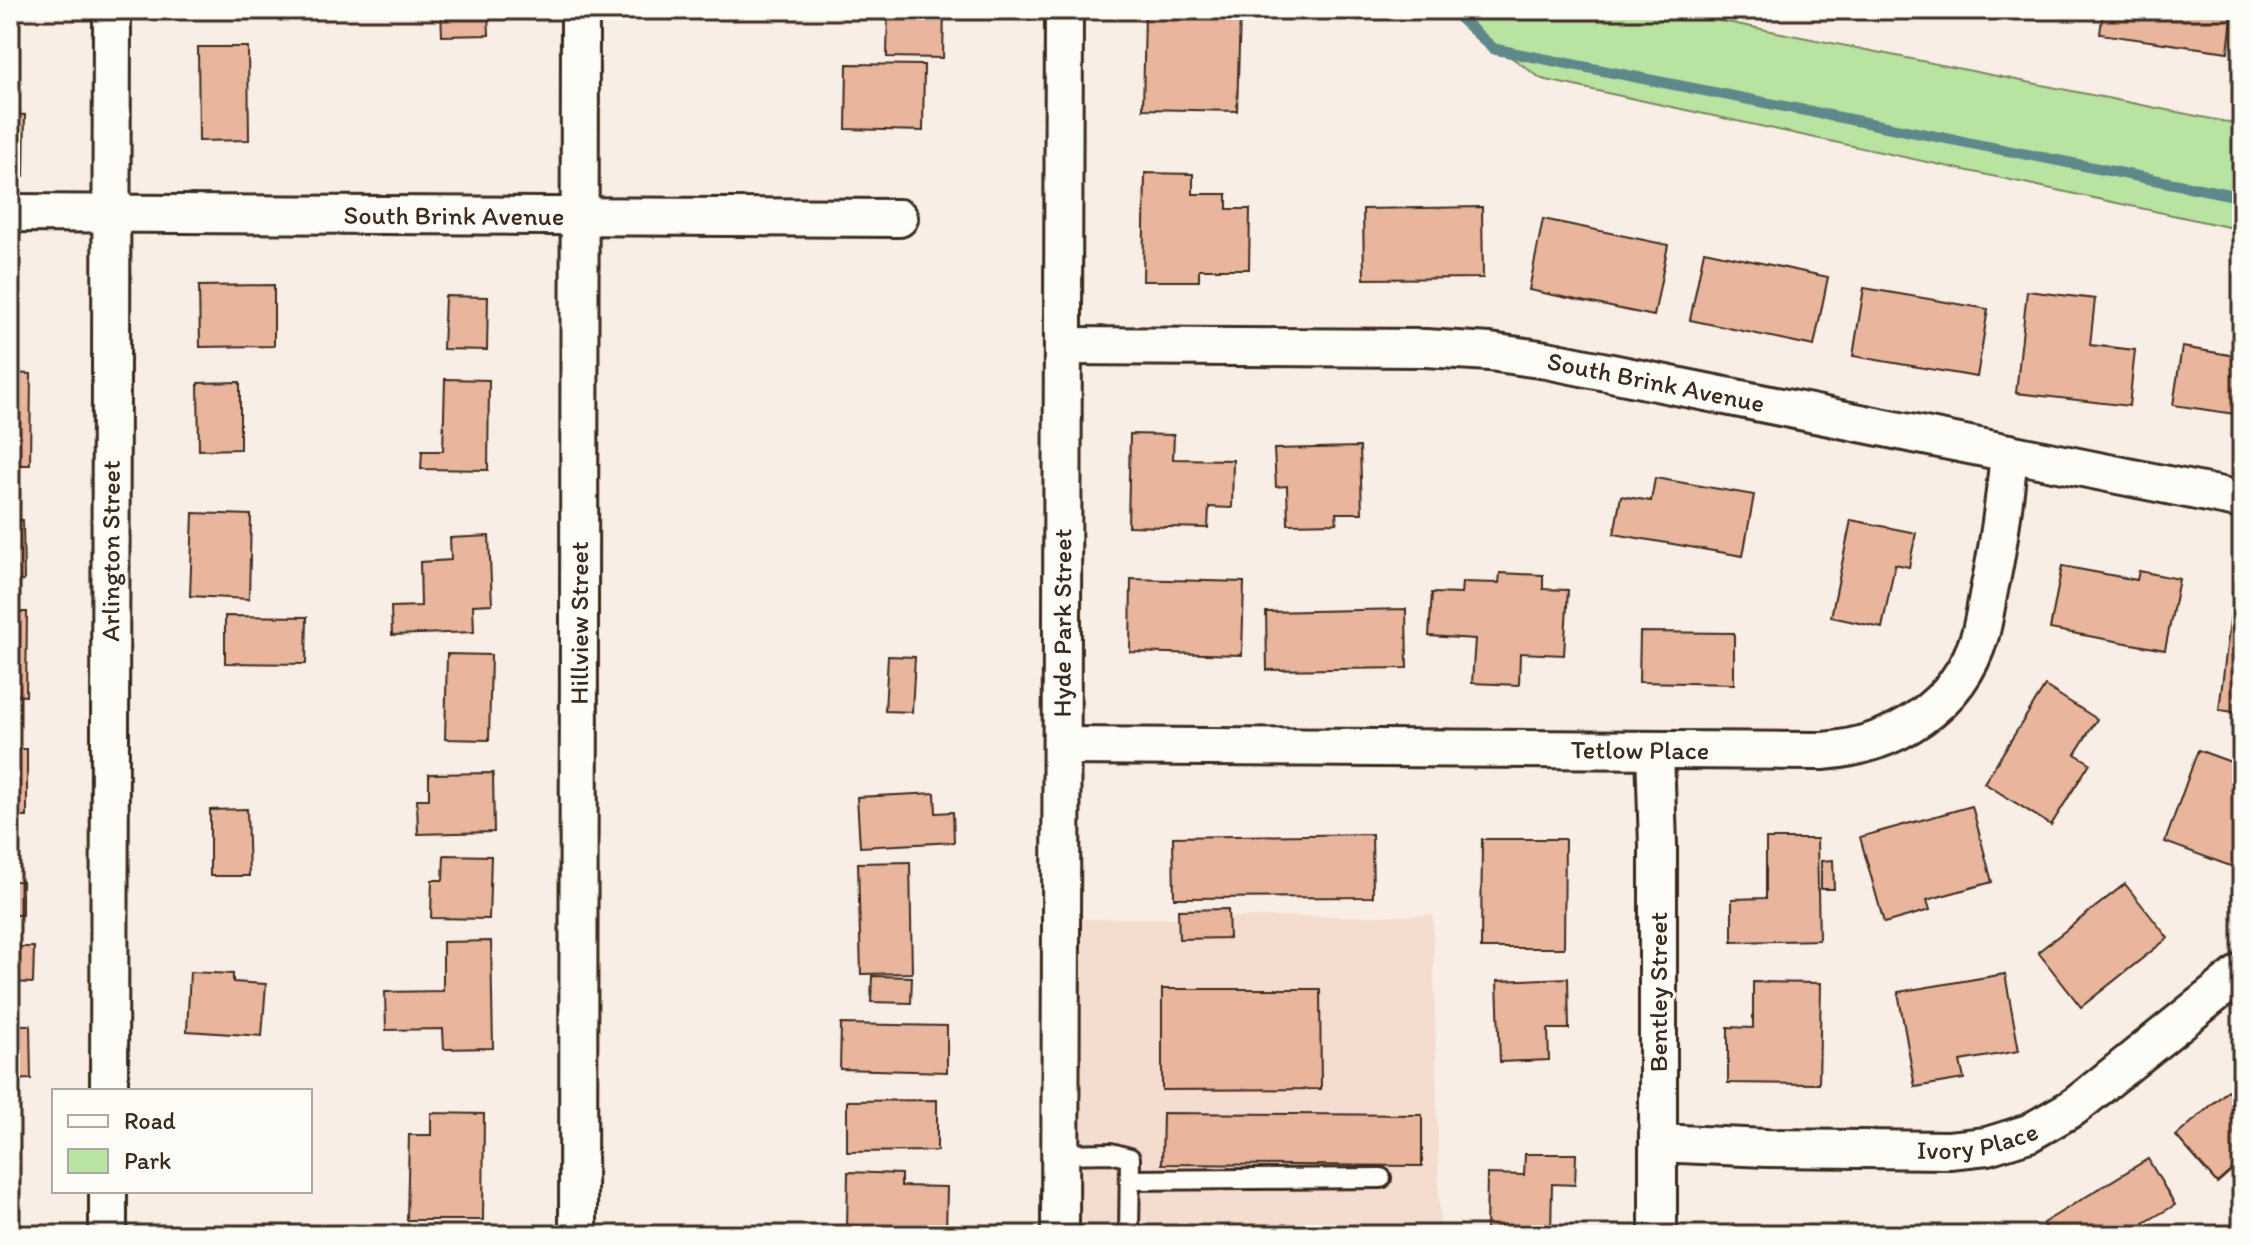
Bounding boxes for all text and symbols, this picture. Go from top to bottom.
street label: South Brink Avenue [343,199,564,232]
street label: South Brink Avenue [1545,344,1768,419]
street label: Arlington Street [94,460,127,642]
street label: Hyde Park Street [1046,528,1078,718]
street label: Hillview Street [563,541,595,705]
street label: Tetlow Place [1571,733,1709,766]
street label: Bentley Street [1642,911,1674,1072]
legend [52,1089,312,1193]
text: Road [124,1106,176,1135]
street label: Ivory Place [1917,1115,2044,1166]
text: Park [124,1146,171,1175]

